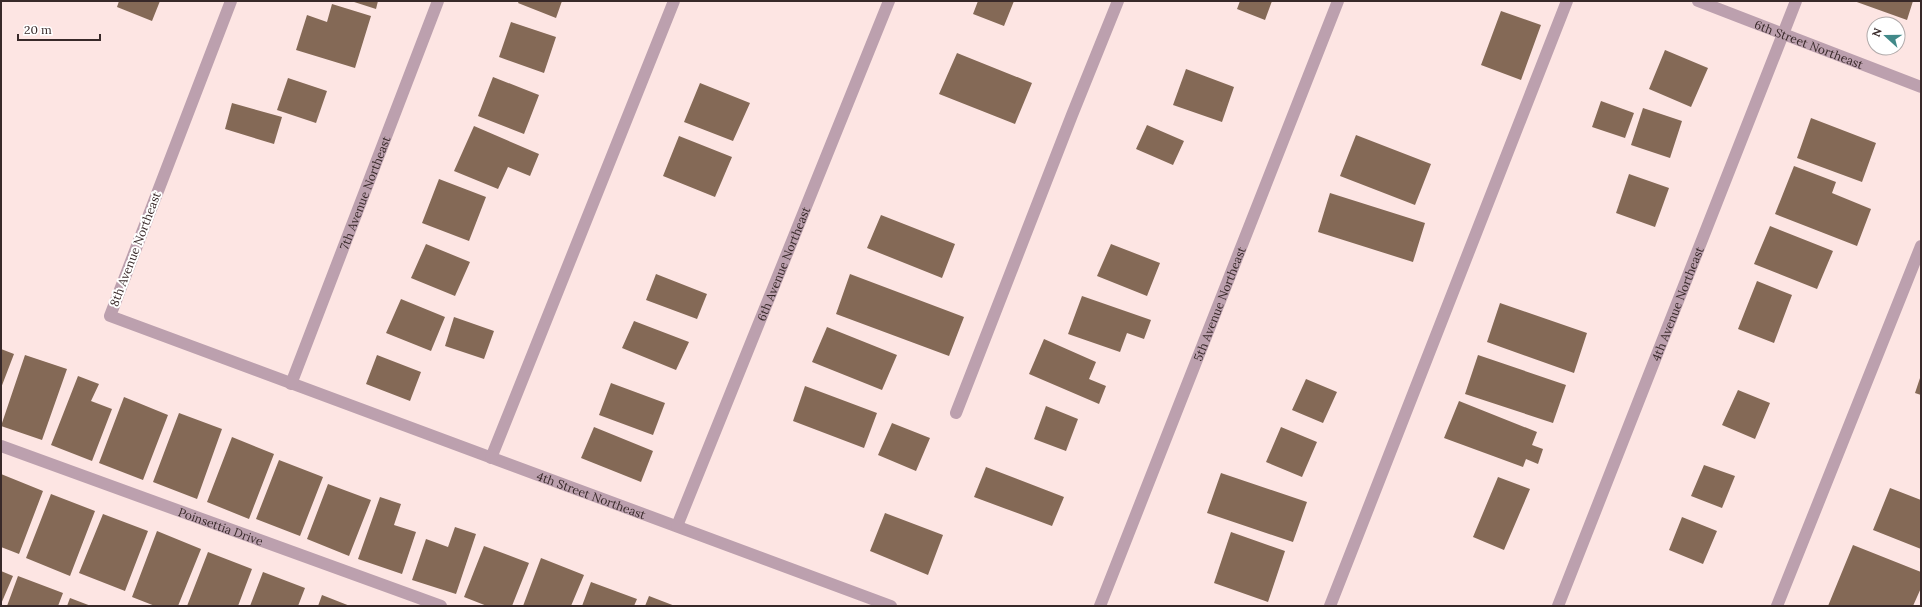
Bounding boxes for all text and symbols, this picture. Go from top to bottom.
scale bar [18,16,100,42]
street label: 6th Street Northeast [1753,16,1866,72]
north arrow [1866,16,1906,56]
text: 20 m [24,22,52,37]
text: N [1869,25,1885,39]
street label: 7th Avenue Northeast [336,133,393,252]
street label: 8th Avenue Northeast [106,189,164,308]
street label: 6th Avenue Northeast [753,204,813,323]
street label: 5th Avenue Northeast [1190,244,1248,363]
street label: 4th Avenue Northeast [1648,244,1706,363]
street label: 4th Street Northeast [535,468,648,522]
street label: Poinsettia Drive [176,504,266,548]

